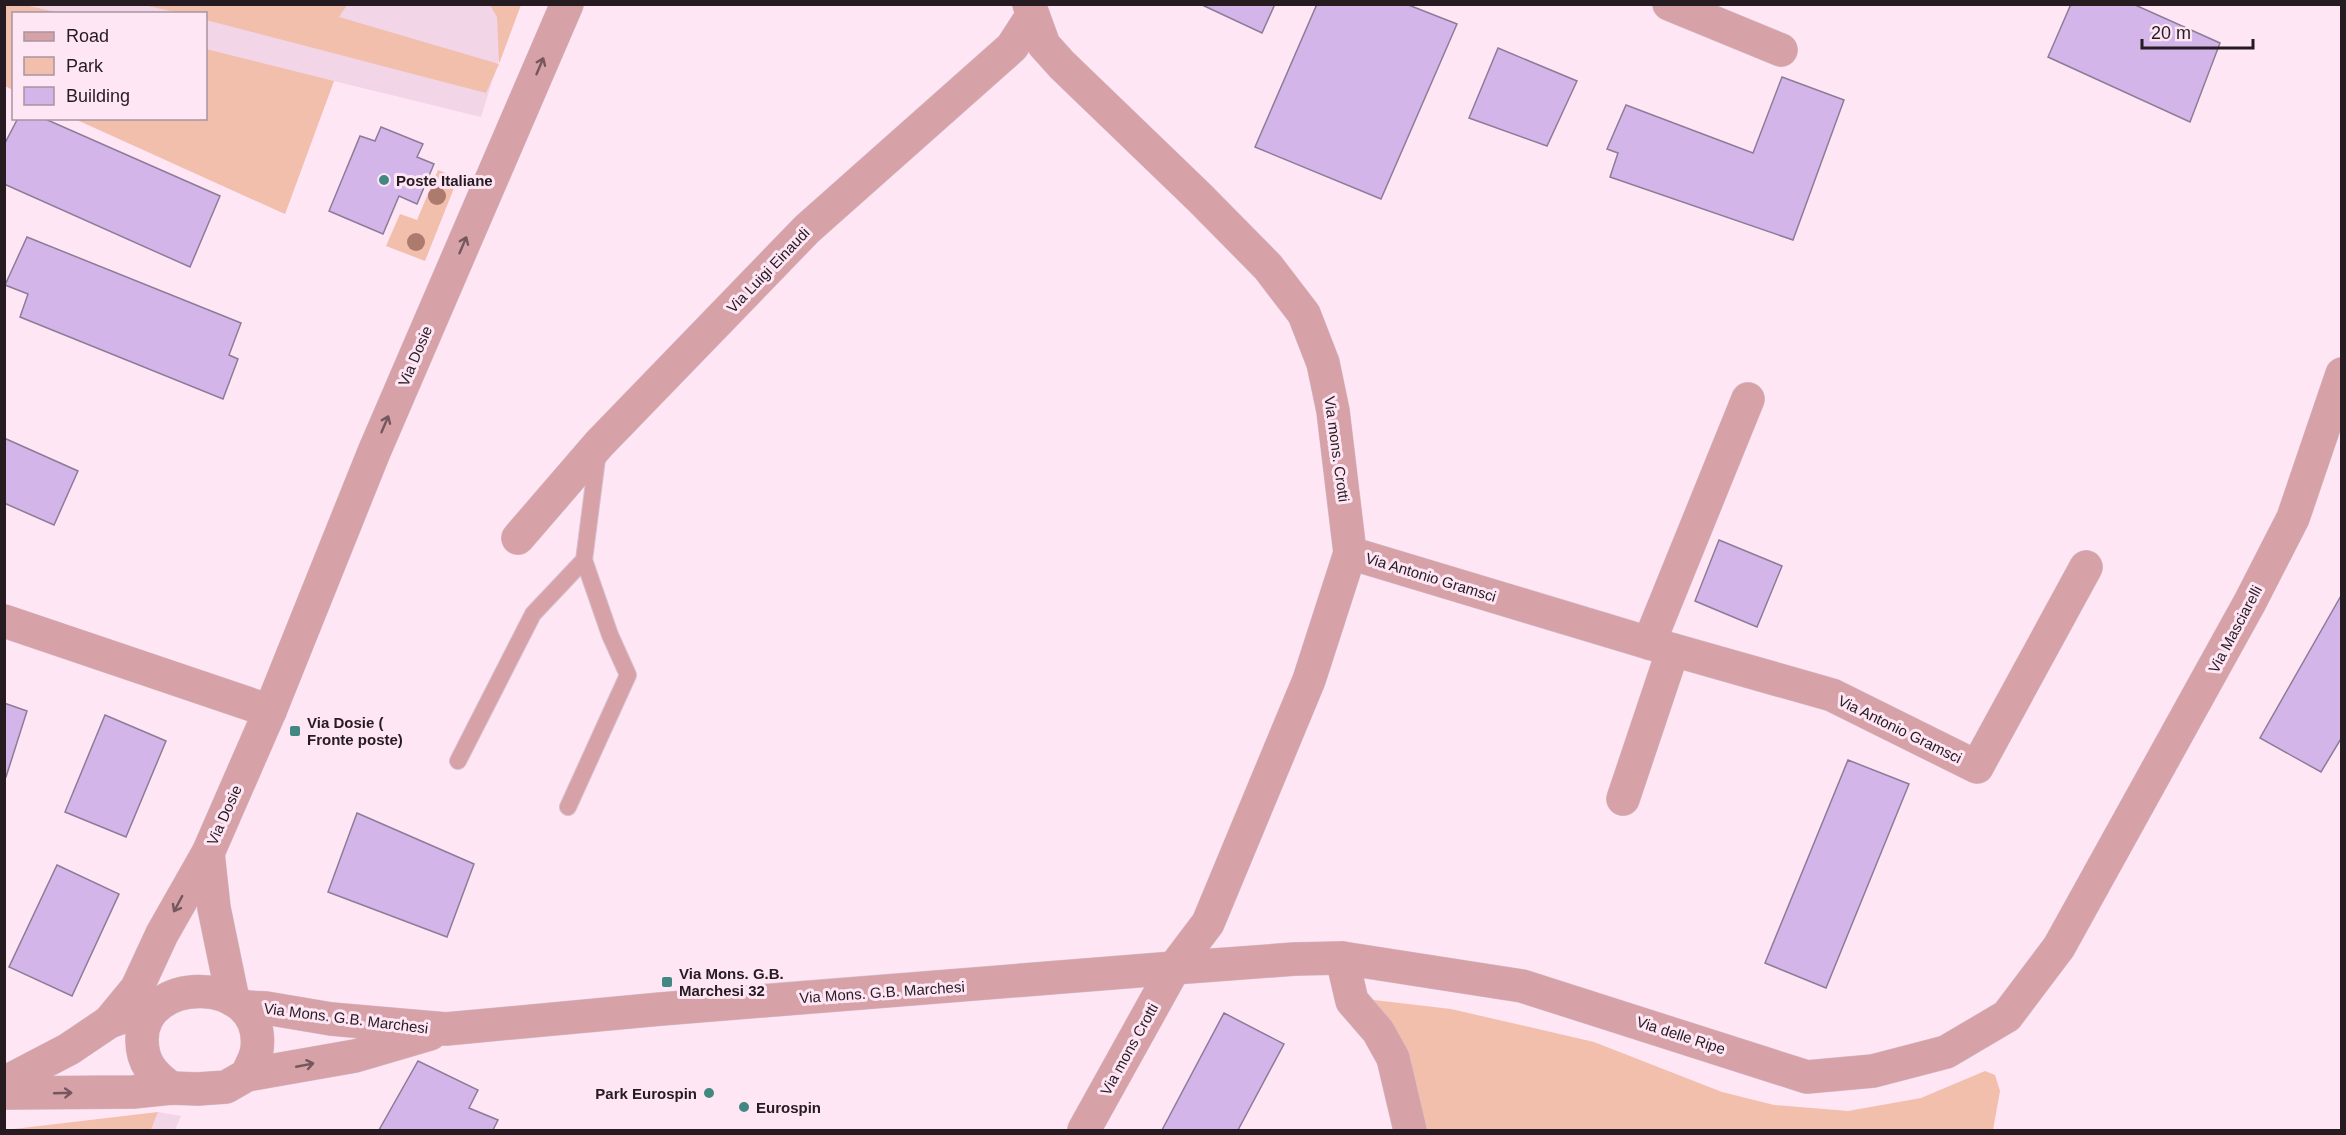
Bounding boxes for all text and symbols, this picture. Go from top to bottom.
legend [12,12,207,120]
scale bar [2142,12,2253,50]
text: 20 m [2151,23,2191,43]
text: Road [66,26,109,46]
text: Park [66,56,104,76]
one-way arrow [535,57,546,76]
text: Building [66,86,130,106]
place label: Poste Italiane [396,172,493,189]
marker: Poste Italiane [377,173,391,187]
street label: Via Luigi Einaudi [723,224,813,316]
one-way arrow [458,236,469,254]
street label: Via Dosie [395,323,435,389]
street label: Via mons. Crotti [1321,395,1353,503]
one-way arrow [380,415,391,434]
street label: Via Antonio Gramsci [1364,549,1498,605]
street label: Via Masciarelli [2205,582,2265,676]
street label: Via Antonio Gramsci [1835,692,1965,766]
place label: Via Dosie ( Fronte poste) [307,714,403,748]
marker: Via Dosie ( Fronte poste) [288,724,302,738]
street label: Via Dosie [203,782,245,848]
one-way arrow [172,894,183,912]
place label: Via Mons. G.B. Marchesi 32 [679,965,784,999]
marker: Via Mons. G.B. Marchesi 32 [660,975,674,989]
street label: Via Mons. G.B. Marchesi [799,978,965,1006]
street label: Via Mons. G.B. Marchesi [263,999,429,1037]
street label: Via mons Crotti [1097,1000,1161,1098]
street label: Via delle Ripe [1634,1013,1728,1057]
one-way arrow [295,1059,314,1070]
place label: Park Eurospin [595,1085,697,1102]
marker: Park Eurospin [702,1086,716,1100]
one-way arrow [52,1088,72,1099]
place label: Eurospin [756,1099,821,1116]
marker: Eurospin [737,1100,751,1114]

